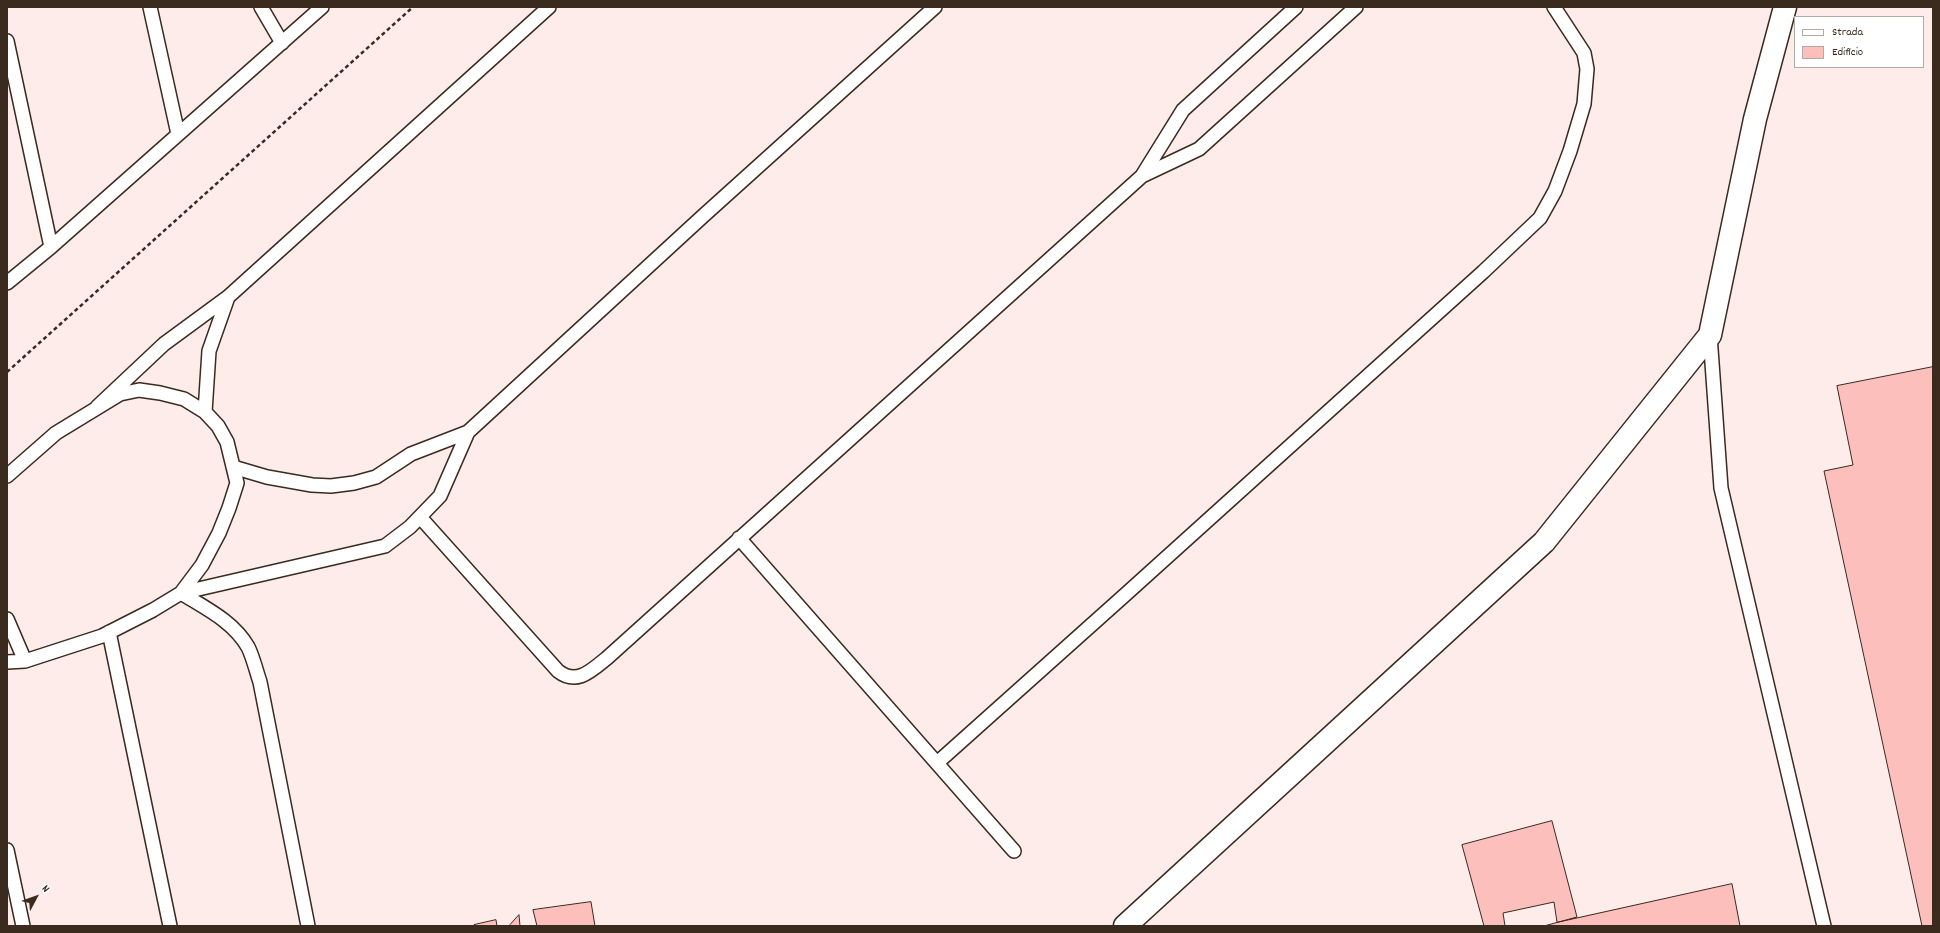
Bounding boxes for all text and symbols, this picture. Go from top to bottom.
legend [1794,16,1924,68]
text: Strada [1832,24,1863,41]
text: Edificio [1832,44,1863,61]
north arrow [16,877,56,917]
text: N [37,882,53,896]

